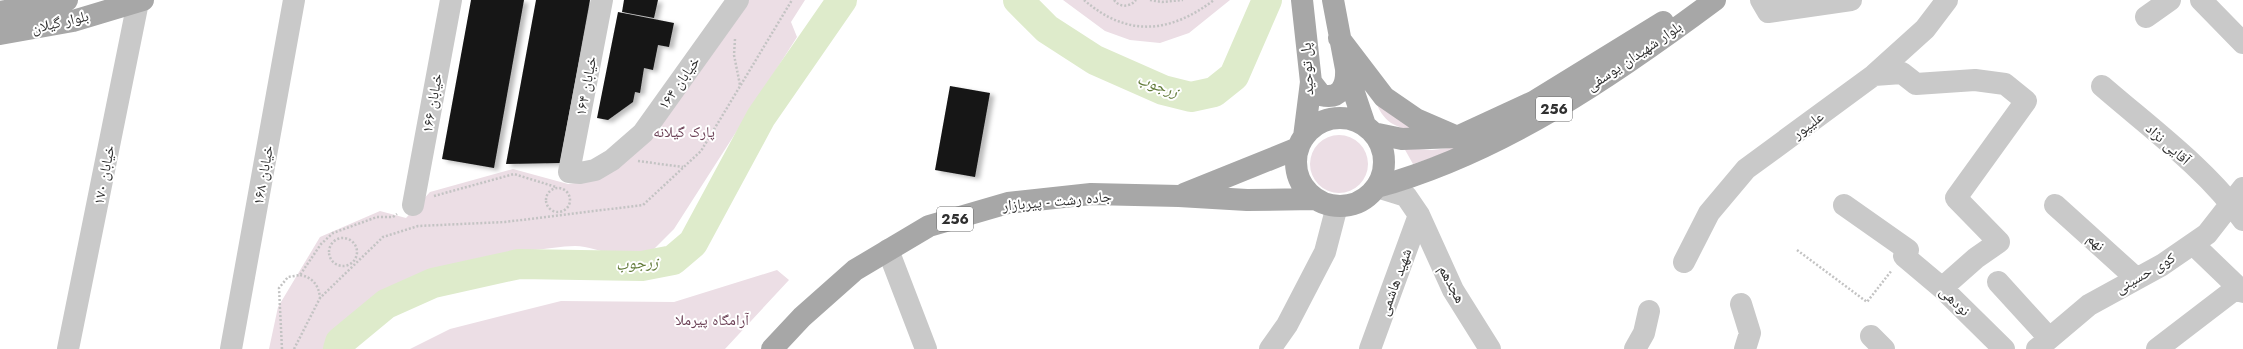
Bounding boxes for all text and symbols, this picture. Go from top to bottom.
street label: بلوار گیلان [29,5,91,39]
street label: بلوار شهیدان یوسفی [1582,16,1686,96]
street label: پل توحید [1295,42,1319,96]
street label: خیابان ۱۶۴ [653,52,706,114]
street label: ۱۶۴ خیابان [569,54,603,118]
water label: زرجوب [1134,67,1184,104]
street label: خیابان ۱۶۶ [416,71,448,135]
road number: 256 [1536,97,1572,121]
street label: علیپور [1787,105,1829,145]
street label: آقایی نژاد [2141,118,2196,171]
park label: پارک گیلانه [653,121,715,143]
street label: خیابان ۱۷۰ [87,143,121,207]
street label: خیابان ۱۶۸ [247,143,279,207]
street label: جاده رشت - پیربازار [1000,185,1113,217]
road number: 256 [937,207,973,231]
street label: نهم [2082,228,2110,256]
street label: شهید هاشمی [1373,245,1417,319]
street label: کوی حسینی [2111,247,2179,299]
water label: زرجوب [615,250,661,276]
street label: هجدهم [1433,261,1471,307]
street label: نودهی [1935,281,1975,321]
park label: آرامگاه پیرملا [675,309,750,331]

